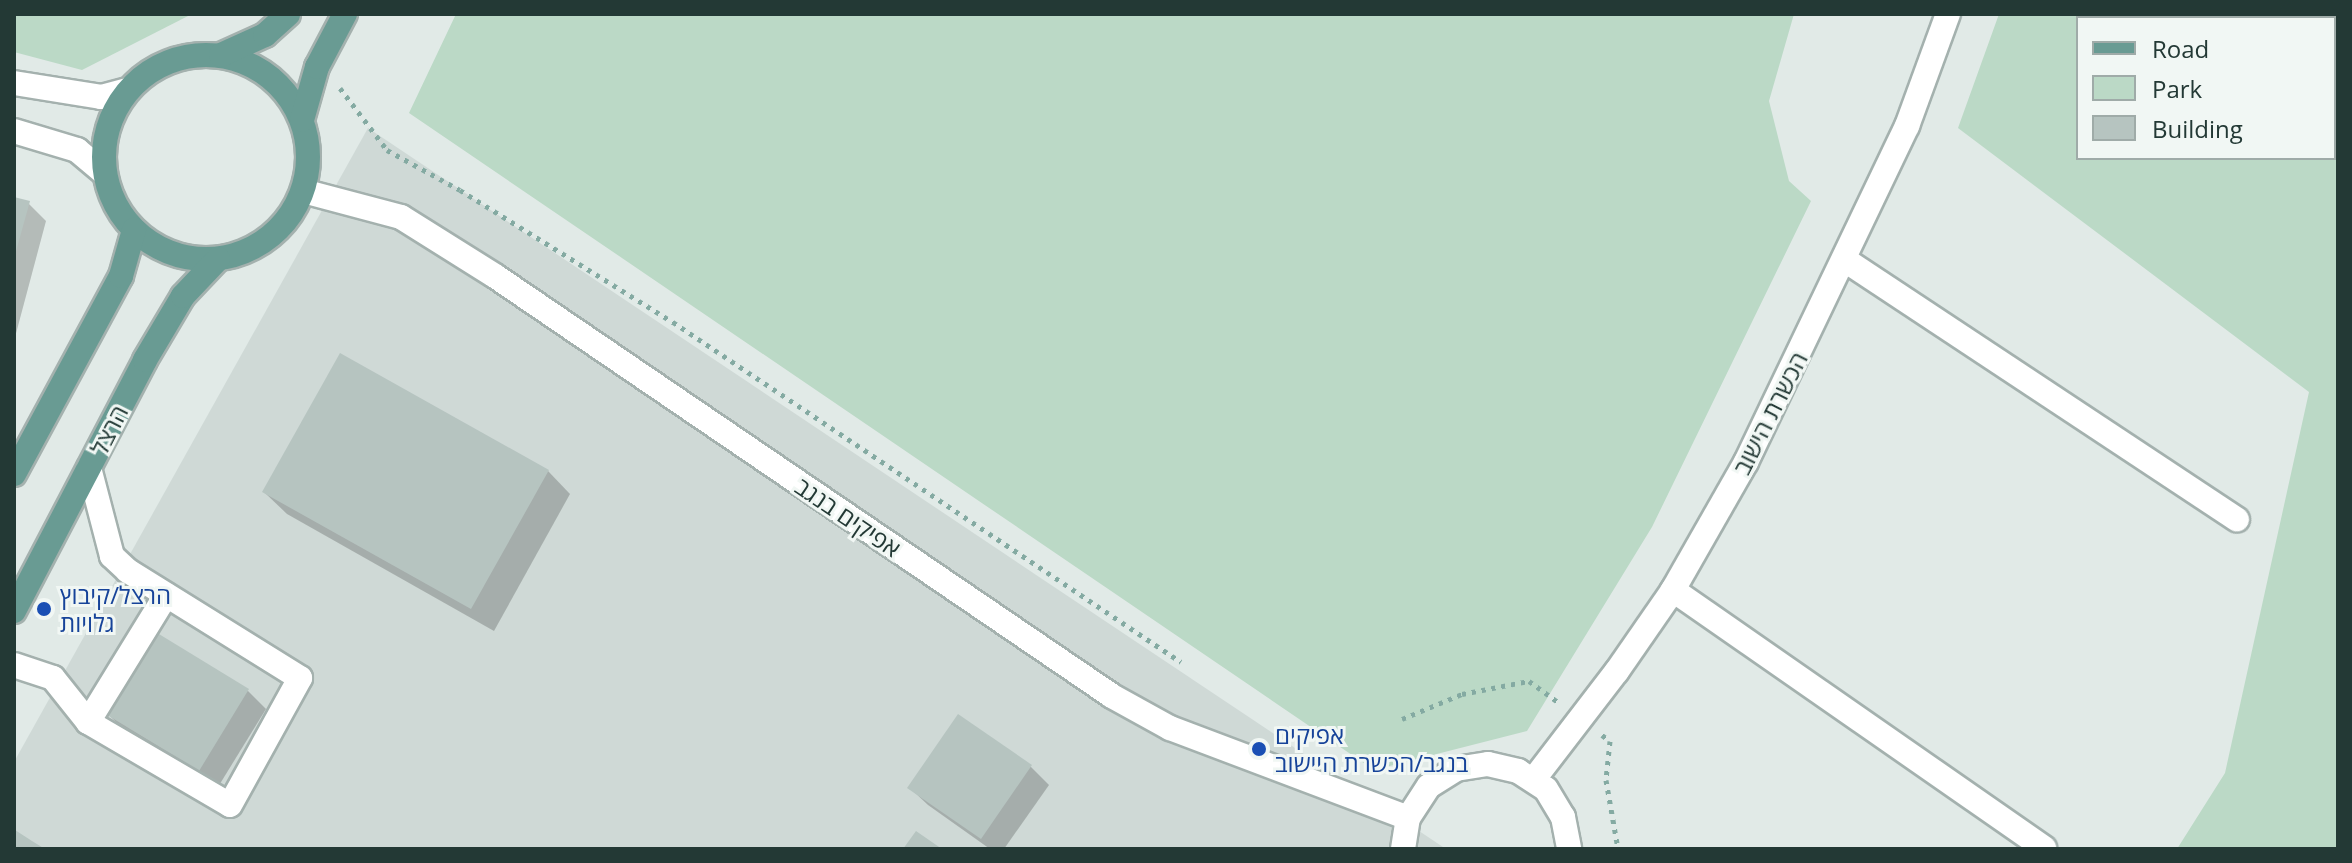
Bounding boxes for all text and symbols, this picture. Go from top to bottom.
legend [2076,16,2336,160]
text: Road [2152,32,2209,65]
text: Park [2152,72,2202,105]
text: Building [2152,112,2243,145]
street label: הכשרת הישוב [1727,347,1813,479]
street label: הרצל [84,400,134,460]
street label: אפיקים בנגב [790,471,906,563]
place label: הרצל/קיבוץ גלויות [60,581,171,637]
marker: הרצל/קיבוץ גלויות [35,600,53,618]
place label: אפיקים בנגב/הכשרת היישוב [1275,721,1468,777]
marker: אפיקים בנגב/הכשרת היישוב [1250,740,1268,758]

